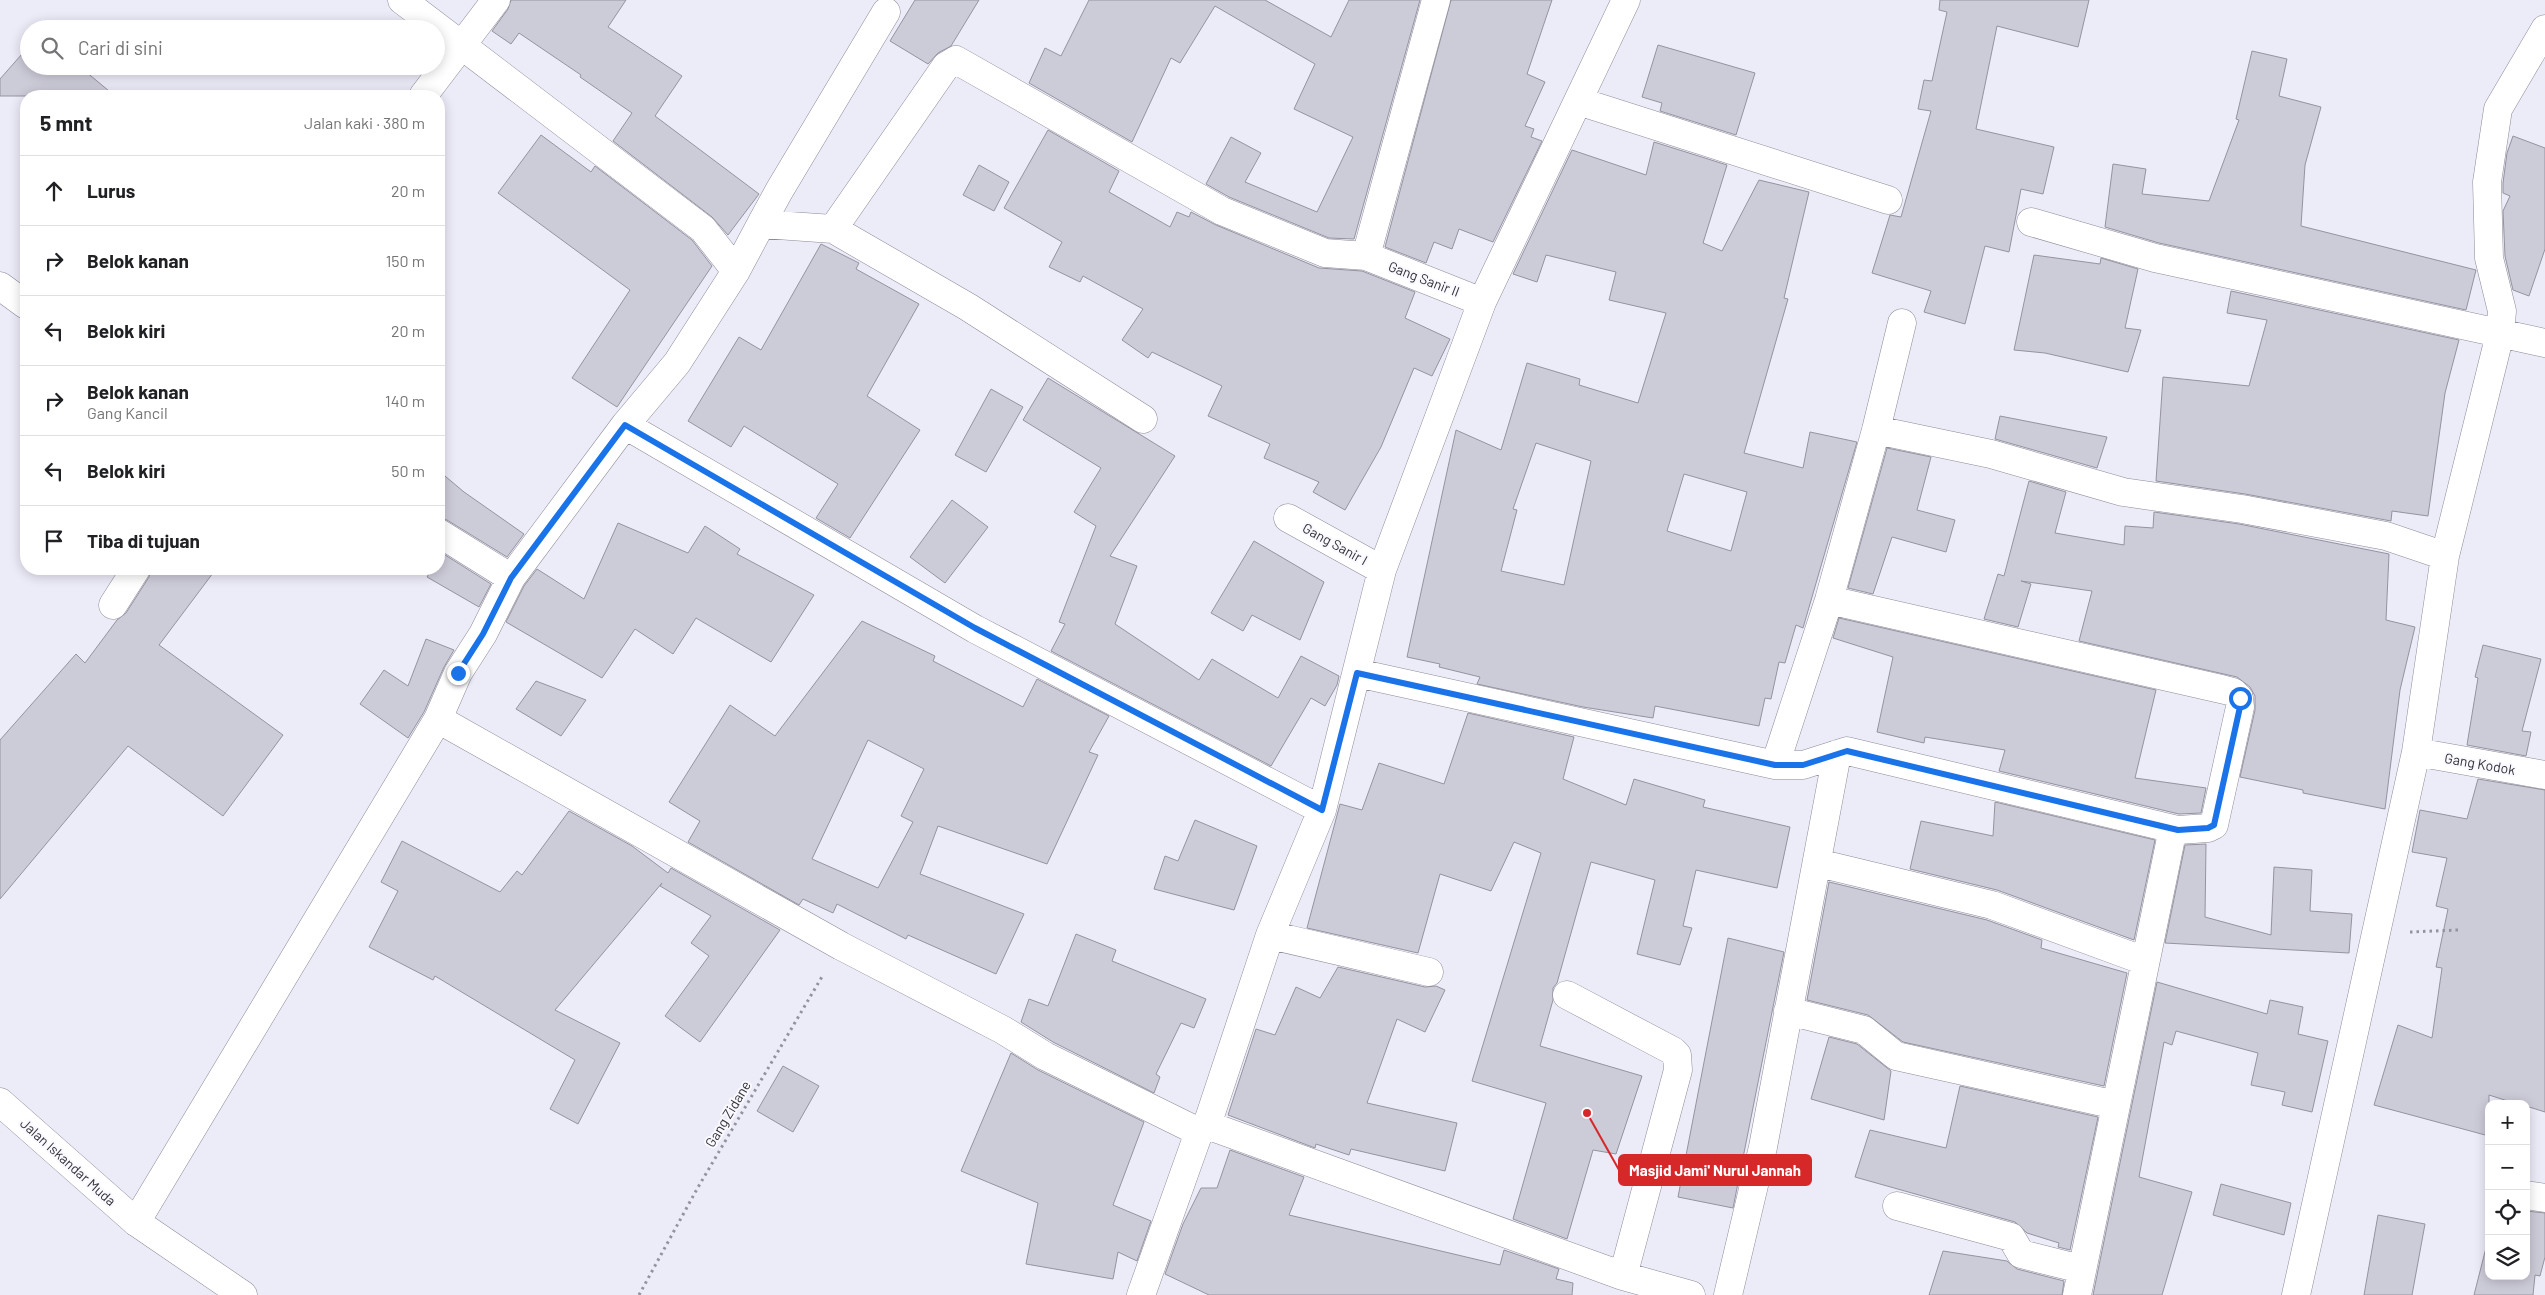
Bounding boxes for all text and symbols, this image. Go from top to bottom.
search box [20,20,445,75]
icon: search [38,34,66,62]
text: Cari di sini [78,36,163,59]
text: 5 mnt [40,110,93,135]
text: Jalan kaki · 380 m [304,113,425,132]
icon: ahead [40,177,68,205]
text: Lurus [87,179,135,202]
text: 20 m [391,181,425,200]
icon: right [40,247,68,275]
text: Belok kanan [87,249,189,272]
text: 150 m [386,251,425,270]
street label: Gang Sanir II [1386,257,1462,300]
icon: left [40,317,68,345]
text: Belok kiri [87,319,165,342]
text: 20 m [391,321,425,340]
text: Belok kanan [87,380,189,403]
icon: right [40,387,68,415]
text: 140 m [385,391,425,410]
text: Gang Kancil [87,403,168,422]
icon: left [40,457,68,485]
text: Belok kiri [87,459,165,482]
text: 50 m [391,461,425,480]
street label: Gang Sanir I [1300,519,1371,568]
icon: arrive [40,527,68,555]
text: Tiba di tujuan [87,529,200,552]
route end [447,662,470,685]
route start [2229,687,2252,710]
street label: Gang Kodok [2443,749,2517,778]
street label: Gang Zidane [701,1077,754,1150]
map controls [2485,1100,2530,1280]
button: + [2485,1100,2530,1145]
street label: Jalan Iskandar Muda [17,1114,120,1209]
button: − [2485,1145,2530,1190]
callout: Masjid Jami' Nurul Jannah [1619,1155,1811,1185]
text: Masjid Jami' Nurul Jannah [1629,1161,1801,1179]
button: locate [2485,1190,2530,1235]
button: layers [2485,1235,2530,1280]

